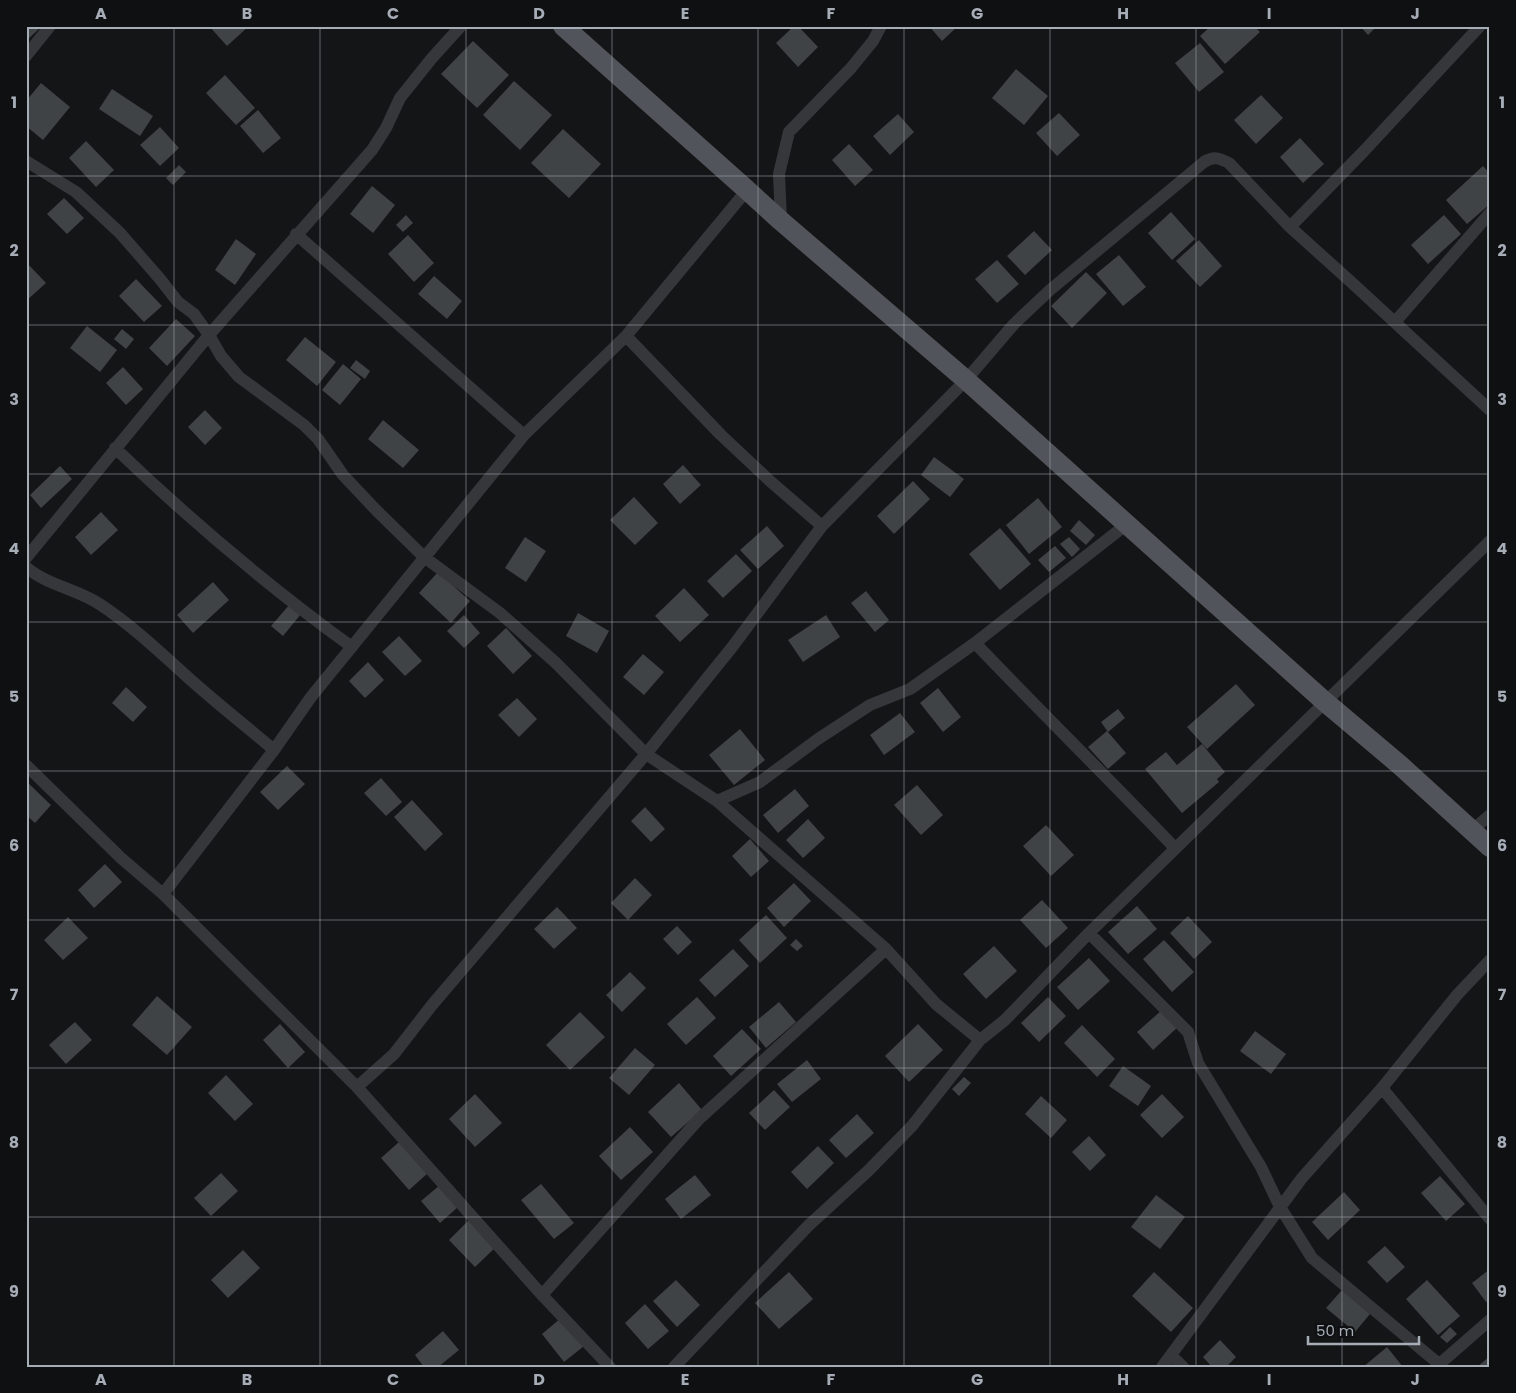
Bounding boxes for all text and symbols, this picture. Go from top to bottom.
text: A [95,2,107,25]
text: B [242,2,252,25]
text: C [387,2,399,25]
text: D [533,2,545,25]
text: E [681,2,689,25]
text: F [827,2,836,25]
text: G [971,2,983,25]
text: H [1117,2,1129,25]
text: I [1267,2,1271,25]
text: J [1410,2,1420,25]
text: 1 [11,91,17,114]
text: 1 [1499,91,1505,114]
text: 2 [9,239,19,262]
text: 2 [1497,239,1507,262]
text: 3 [9,388,19,411]
text: 3 [1497,388,1507,411]
text: 4 [9,537,20,560]
text: 4 [1497,537,1508,560]
text: 5 [9,685,19,708]
text: 5 [1497,685,1507,708]
text: 6 [9,834,19,857]
text: 6 [1497,834,1507,857]
text: 7 [10,983,19,1006]
text: 7 [1498,983,1507,1006]
text: 8 [9,1131,19,1154]
text: 8 [1497,1131,1507,1154]
text: 9 [9,1280,19,1303]
text: 9 [1497,1280,1507,1303]
scale bar [1308,1313,1420,1345]
text: 50 m [1316,1320,1354,1341]
text: A [95,1368,107,1391]
text: B [242,1368,252,1391]
text: C [387,1368,399,1391]
text: D [533,1368,545,1391]
text: E [681,1368,689,1391]
text: F [827,1368,836,1391]
text: G [971,1368,983,1391]
text: H [1117,1368,1129,1391]
text: I [1267,1368,1271,1391]
text: J [1410,1368,1420,1391]

